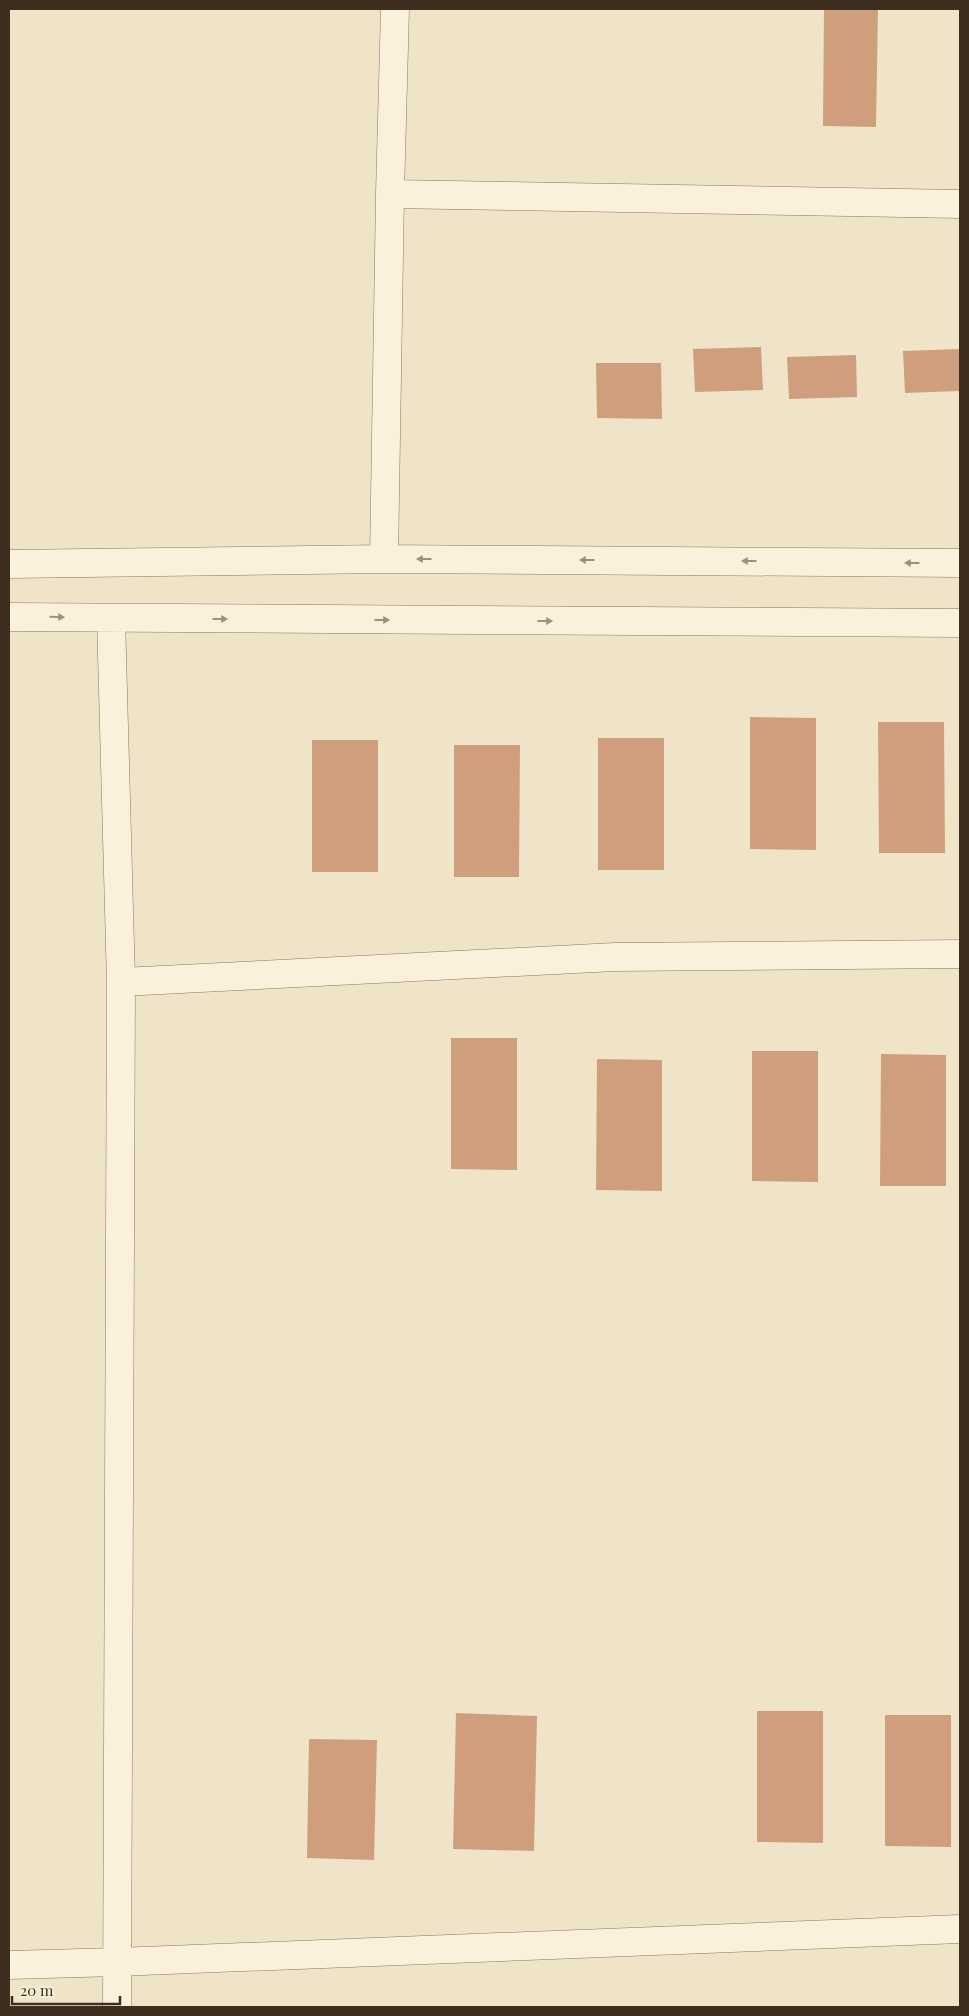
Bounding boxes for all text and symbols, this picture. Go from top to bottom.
one-way arrow [416,555,432,563]
one-way arrow [578,556,594,564]
one-way arrow [741,557,757,565]
one-way arrow [903,559,919,567]
one-way arrow [50,614,66,622]
one-way arrow [212,615,228,623]
one-way arrow [375,616,391,624]
one-way arrow [537,617,553,625]
scale bar [12,1974,120,2006]
text: 20 m [20,1980,54,2000]

